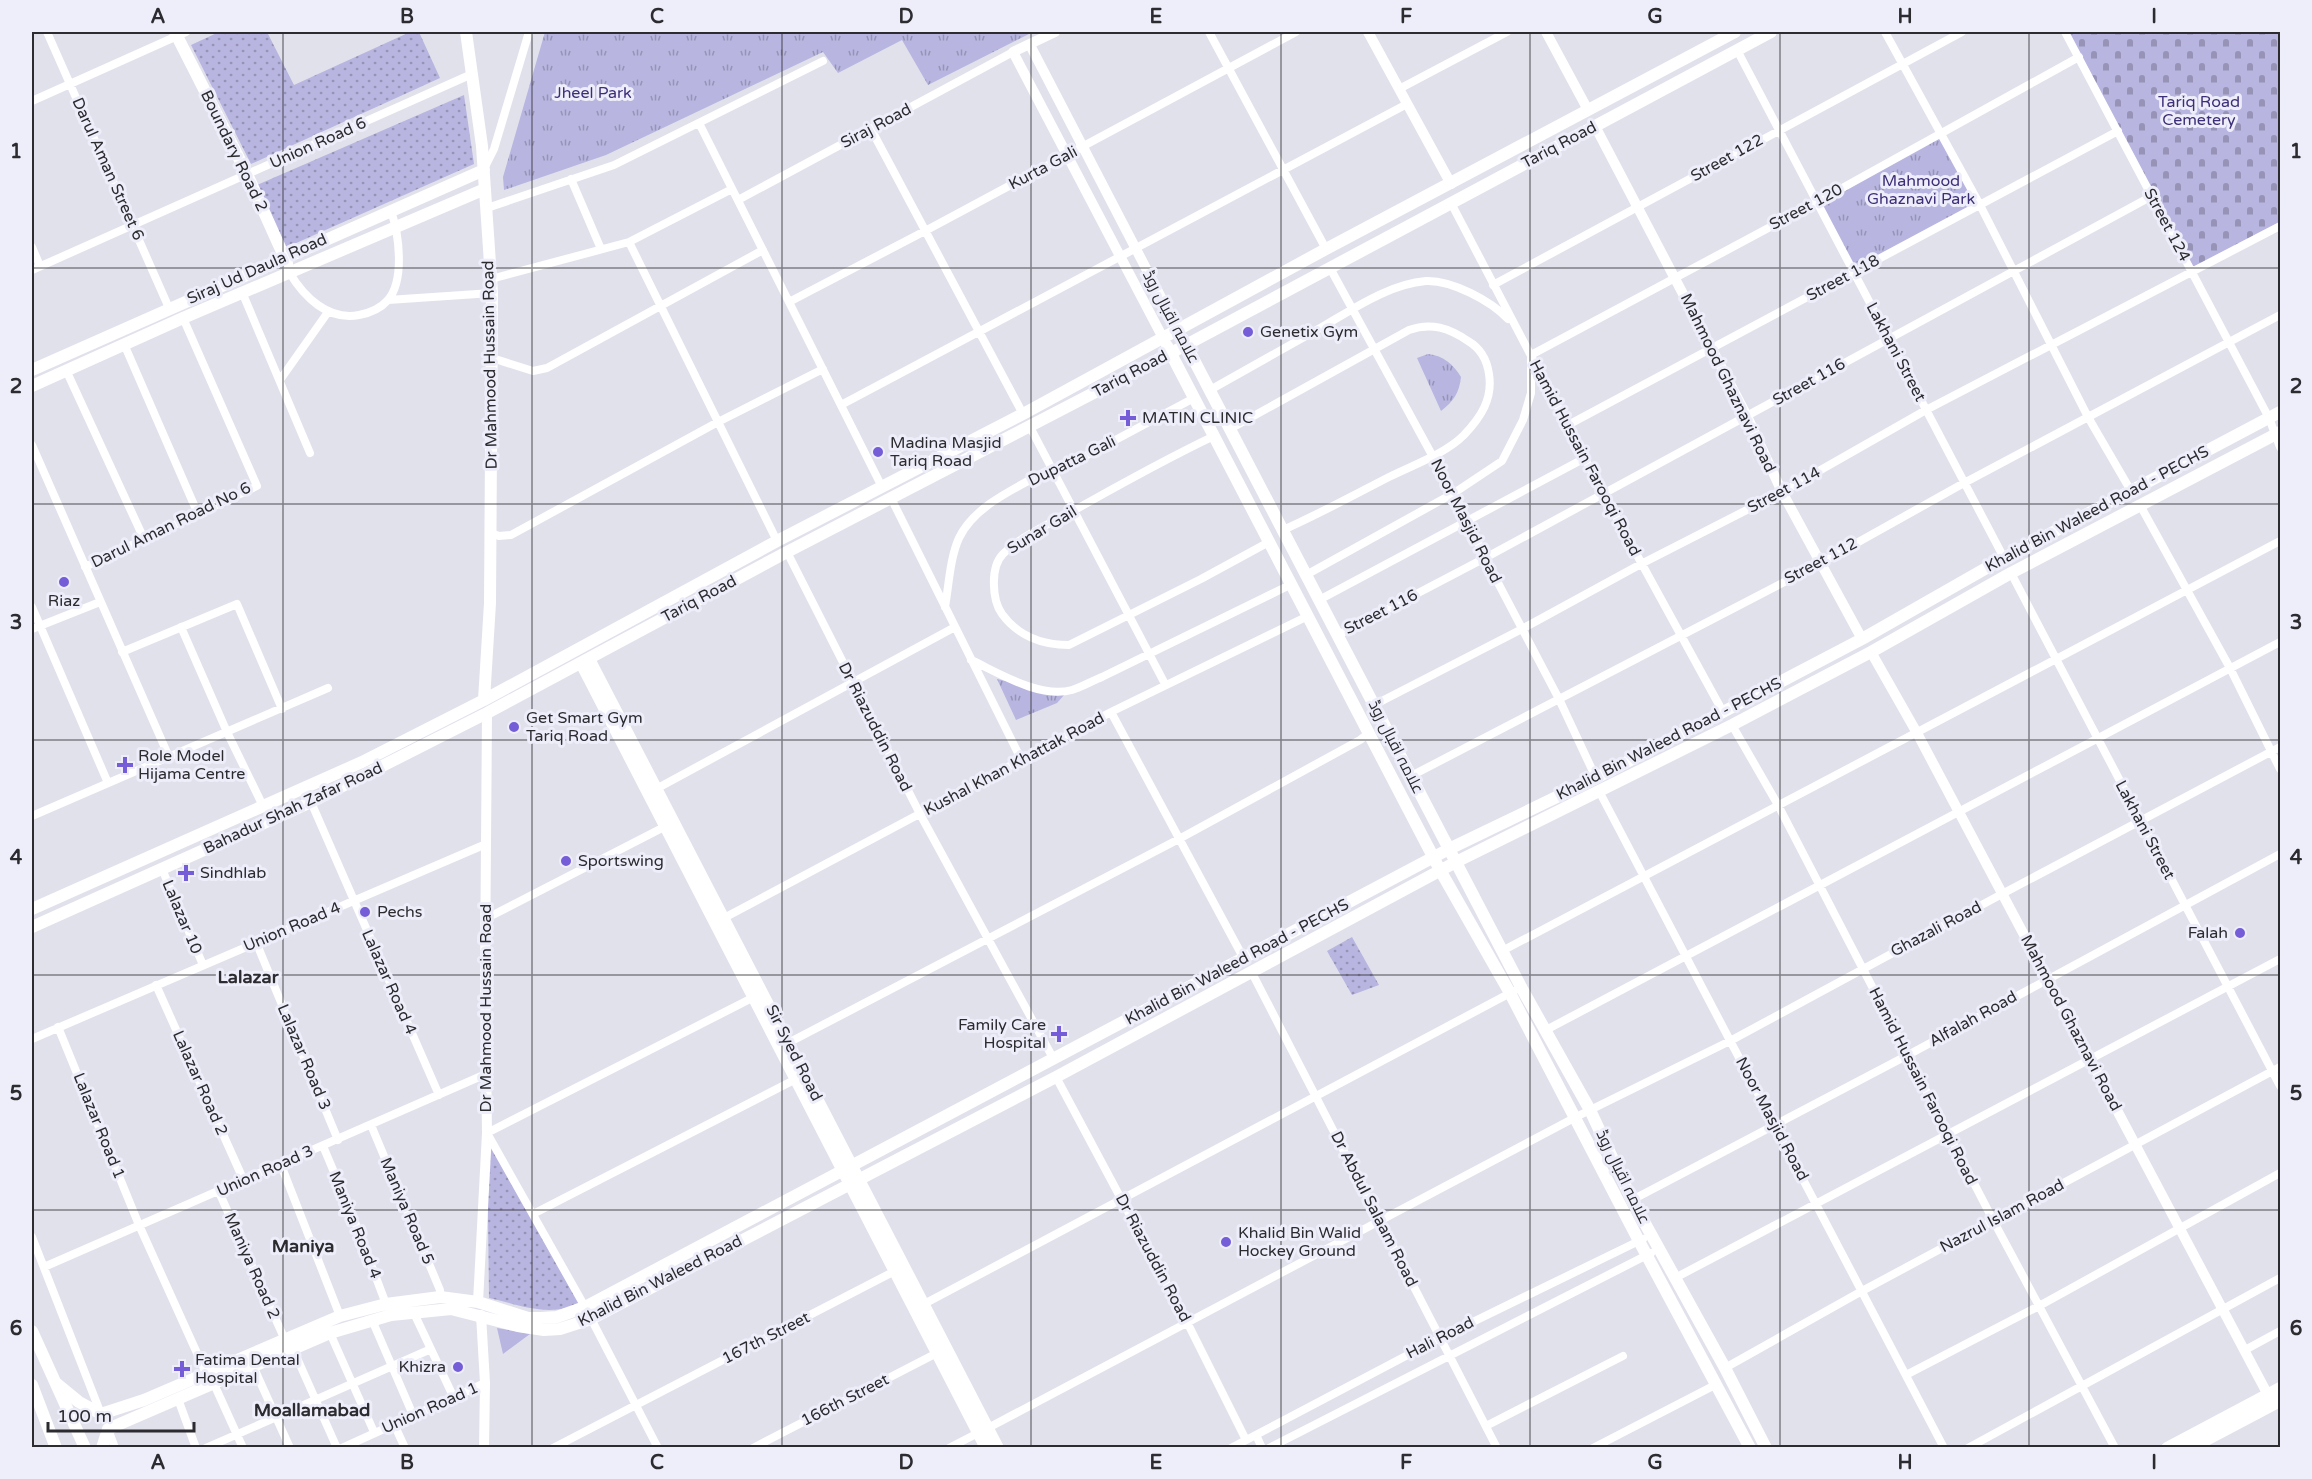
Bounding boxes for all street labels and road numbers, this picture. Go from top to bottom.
street label: Boundary Road 2 [196,87,272,215]
street label: Darul Aman Street 6 [67,94,149,244]
street label: Siraj Road [837,99,915,153]
street label: Union Road 6 [267,113,369,173]
street label: Tariq Road [1518,117,1600,173]
street label: Street 122 [1687,130,1767,186]
street label: Kurta Gali [1005,142,1081,194]
street label: Street 120 [1766,179,1846,235]
street label: Street 124 [2139,185,2195,265]
street label: Siraj Ud Daula Road [184,229,330,309]
street label: Street 118 [1803,250,1883,306]
street label: Dr Mahmood Hussain Road [478,260,502,470]
street label: علامہ اقبال روڈ [1138,267,1204,367]
street label: Mahmood Ghaznavi Road [1676,290,1780,476]
street label: Lakhani Street [1862,299,1930,405]
street label: Tariq Road [1089,346,1171,402]
street label: Street 116 [1769,354,1849,410]
street label: Hamid Hussain Farooqi Road [1525,357,1645,559]
street label: Dupatta Gali [1025,431,1119,491]
street label: Khalid Bin Waleed Road - PECHS [1982,441,2212,577]
street label: Noor Masjid Road [1426,455,1506,587]
street label: Street 114 [1744,462,1824,518]
street label: Darul Aman Road No 6 [88,478,254,572]
street label: Sunar Gail [1004,501,1080,559]
street label: Street 112 [1781,533,1861,589]
street label: Tariq Road [658,571,740,627]
street label: Street 116 [1341,585,1421,639]
street label: Dr Riazuddin Road [834,659,916,795]
street label: Khalid Bin Waleed Road - PECHS [1553,673,1785,805]
street label: علامہ اقبال روڈ [1364,697,1428,797]
street label: Kushal Khan Khattak Road [920,708,1108,820]
street label: Bahadur Shah Zafar Road [200,758,386,858]
street label: Lakhani Street [2111,777,2179,883]
street label: Lalazar 10 [157,877,207,957]
street label: Khalid Bin Waleed Road - PECHS [1122,894,1352,1030]
street label: Ghazali Road [1887,897,1985,961]
street label: Union Road 4 [240,898,344,956]
street label: Dr Mahmood Hussain Road [476,904,496,1112]
street label: Lalazar Road 4 [357,926,421,1038]
street label: Mahmood Ghaznavi Road [2016,931,2126,1115]
street label: Hamid Hussain Farooqi Road [1864,984,1982,1188]
street label: Alfalah Road [1925,987,2021,1051]
street label: Lalazar Road 3 [273,1001,335,1113]
street label: Sir Syed Road [761,1002,827,1104]
street label: Lalazar Road 2 [168,1027,232,1139]
street label: Noor Masjid Road [1731,1054,1813,1184]
street label: Lalazar Road 1 [69,1070,129,1182]
street label: علامہ اقبال روڈ [1591,1126,1655,1228]
street label: Dr Abdul Salaam Road [1326,1128,1422,1290]
street label: Union Road 3 [214,1141,316,1201]
street label: Maniya Road 5 [375,1155,439,1267]
street label: Maniya Road 4 [324,1168,386,1282]
street label: Nazrul Islam Road [1936,1175,2068,1257]
street label: Dr Riazuddin Road [1111,1190,1195,1326]
street label: Maniya Road 2 [220,1210,284,1322]
street label: Khalid Bin Waleed Road [575,1231,745,1331]
street label: 167th Street [719,1307,813,1369]
street label: Hali Road [1403,1312,1477,1364]
street label: 166th Street [798,1369,892,1431]
street label: Union Road 1 [379,1378,481,1438]

